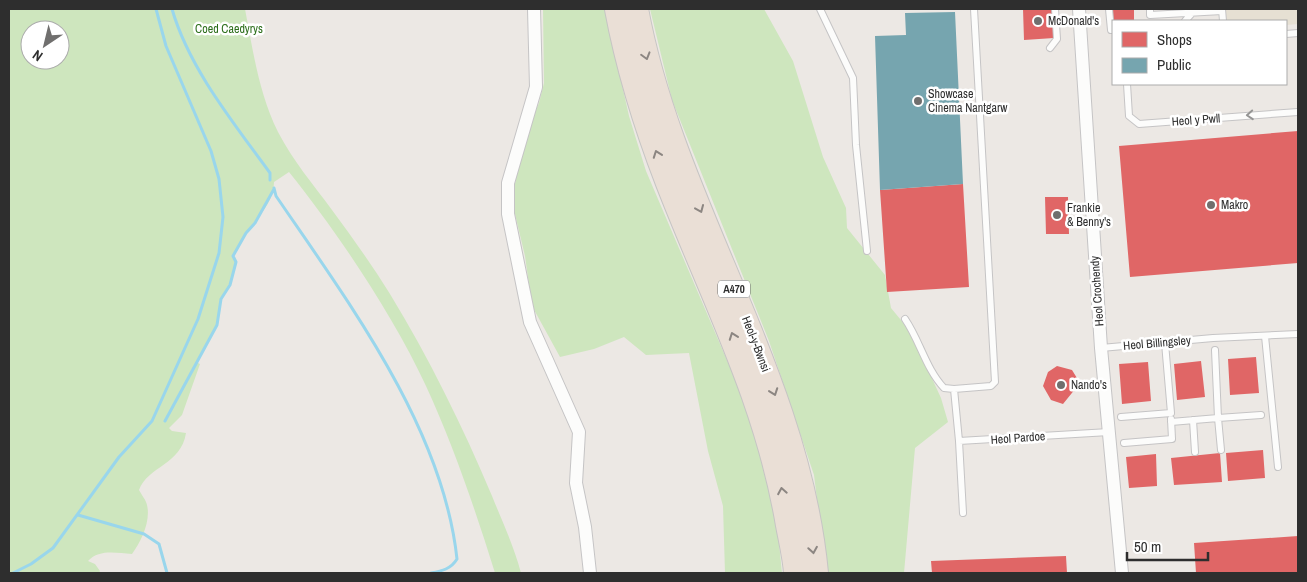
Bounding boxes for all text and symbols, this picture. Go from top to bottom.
place label: McDonald's [1048,13,1099,29]
marker: McDonald's [1032,15,1044,27]
north arrow [20,20,70,70]
legend [1112,20,1287,85]
park label: Coed Caedyrys [195,21,263,37]
text: Shops [1157,29,1192,50]
text: N [29,46,46,65]
one-way arrow [640,52,651,61]
text: Public [1157,54,1191,75]
place label: Showcase Cinema Nantgarw [928,86,1008,116]
marker: Showcase Cinema Nantgarw [912,95,924,107]
street label: Heol y Pwll [1171,110,1221,130]
one-way arrow [1245,110,1253,121]
one-way arrow [653,150,663,158]
place label: Makro [1221,197,1248,213]
marker: Makro [1205,199,1217,211]
place label: Frankie & Benny's [1067,200,1111,230]
one-way arrow [694,204,705,213]
marker: Frankie & Benny's [1051,209,1063,221]
street label: Heol Crochendy [1087,255,1107,327]
road number: A470 [718,280,750,298]
street label: Heol-y-Bwnsi [738,314,774,374]
one-way arrow [729,332,739,341]
street label: Heol Billingsley [1123,332,1192,354]
place label: Nando's [1071,377,1107,393]
marker: Nando's [1055,379,1067,391]
one-way arrow [768,388,778,396]
street label: Heol Pardoe [990,428,1046,448]
one-way arrow [778,486,788,495]
scale bar [1127,530,1208,562]
text: 50 m [1134,536,1161,557]
one-way arrow [807,546,818,554]

